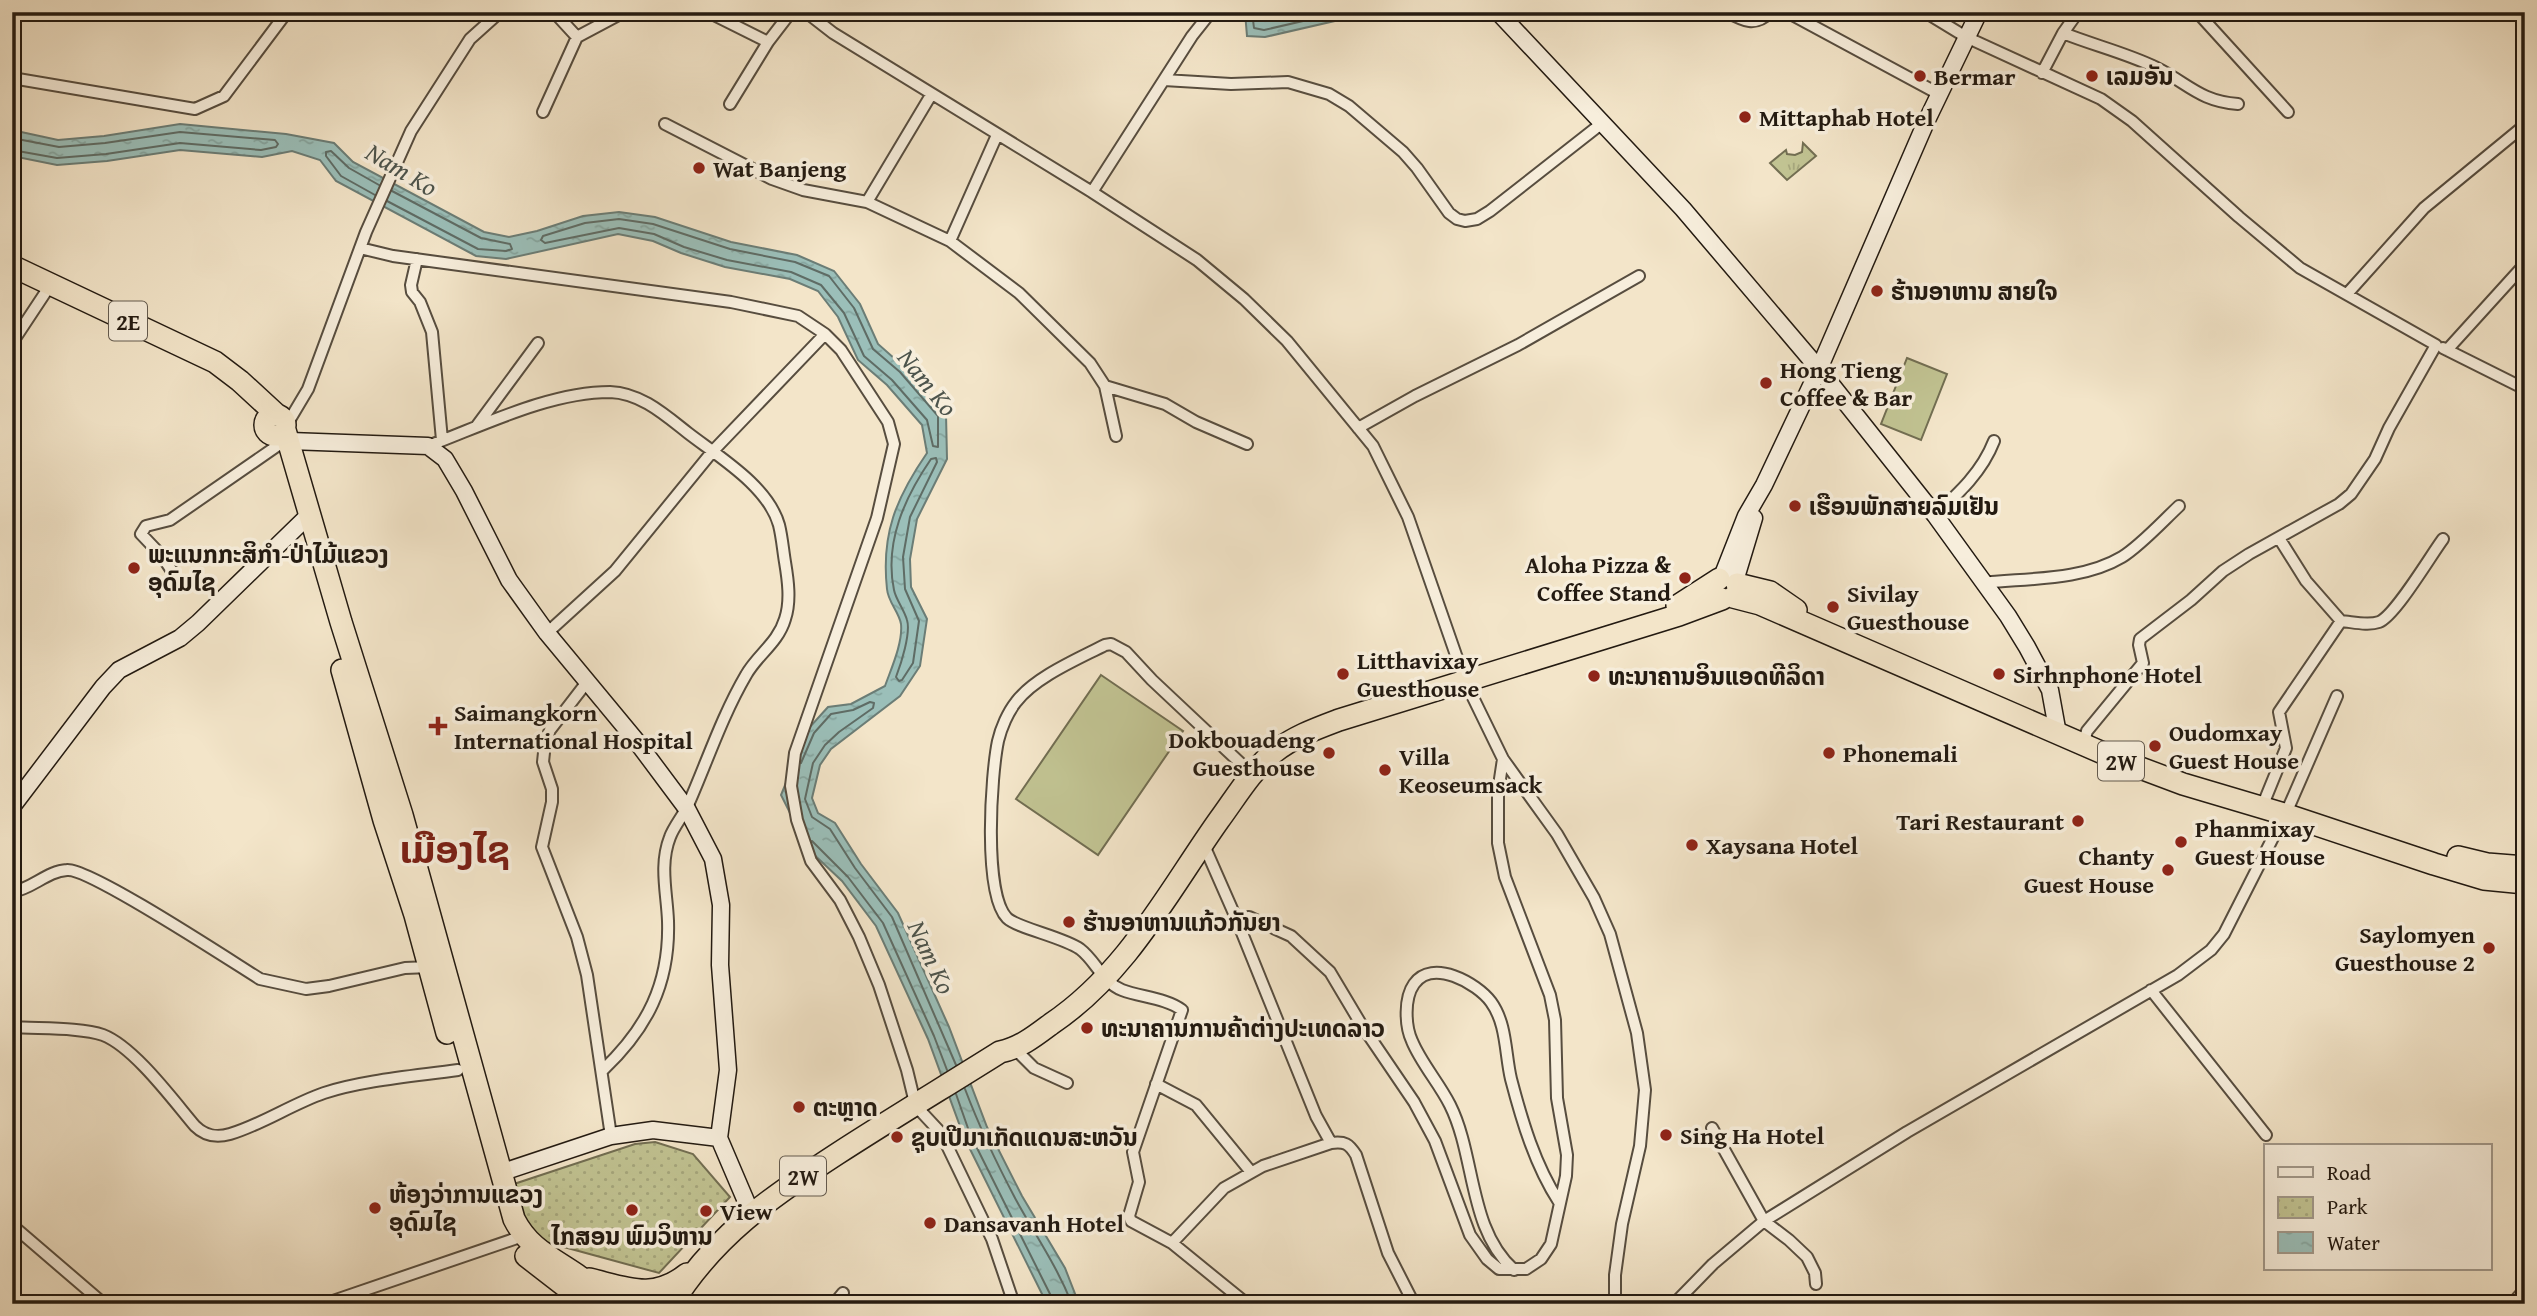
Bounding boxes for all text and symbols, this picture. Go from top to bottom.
place label: Bermar [1934,59,2016,94]
place label: ເລມອັນ [2106,59,2173,94]
marker: Bermar [1912,68,1928,84]
marker: ເລມອັນ [2084,68,2100,84]
place label: Mittaphab Hotel [1759,100,1934,135]
marker: Mittaphab Hotel [1737,109,1753,125]
water label: Nam Ko [358,132,445,206]
place label: Wat Banjeng [713,151,847,186]
marker: Wat Banjeng [691,160,707,176]
place label: ຮ້ານອາຫານ ສາຍໃຈ [1891,274,2058,309]
marker: ຮ້ານອາຫານ ສາຍໃຈ [1869,283,1885,299]
road number: 2E [109,302,147,340]
water label: Nam Ko [888,339,968,424]
place label: Hong Tieng Coffee & Bar [1780,352,1912,415]
marker: Hong Tieng Coffee & Bar [1758,375,1774,391]
place label: ເຮືອນພັກສາຍລົມເຢັນ [1809,489,1999,524]
marker: ເຮືອນພັກສາຍລົມເຢັນ [1787,498,1803,514]
place label: ພະແນກກະສິກຳ-ປ່າໄມ້ແຂວງ ອຸດົມໄຊ [148,537,388,600]
place label: Aloha Pizza & Coffee Stand [1525,547,1671,610]
marker: ພະແນກກະສິກຳ-ປ່າໄມ້ແຂວງ ອຸດົມໄຊ [126,560,142,576]
marker: Aloha Pizza & Coffee Stand [1677,570,1693,586]
place label: Sivilay Guesthouse [1847,576,1970,639]
marker: Sivilay Guesthouse [1825,599,1841,615]
place label: Litthavixay Guesthouse [1357,643,1480,706]
place label: Sirhnphone Hotel [2013,657,2203,692]
place label: ທະນາຄານອິນແອດທີລິດາ [1608,659,1825,694]
marker: Litthavixay Guesthouse [1335,666,1351,682]
marker: Sirhnphone Hotel [1991,666,2007,682]
marker: ທະນາຄານອິນແອດທີລິດາ [1586,668,1602,684]
place label: Saimangkorn International Hospital [454,695,693,758]
place label: Oudomxay Guest House [2169,715,2299,778]
marker: Saimangkorn International Hospital [428,716,448,736]
place label: Dokbouadeng Guesthouse [1169,722,1315,785]
place label: Phonemali [1843,736,1958,771]
marker: Oudomxay Guest House [2147,738,2163,754]
place label: Villa Keoseumsack [1399,739,1542,802]
road number: 2W [2098,741,2144,780]
marker: Dokbouadeng Guesthouse [1321,745,1337,761]
marker: Phonemali [1821,745,1837,761]
marker: Villa Keoseumsack [1377,762,1393,778]
place label: Tari Restaurant [1896,804,2064,839]
place label: Phanmixay Guest House [2195,811,2325,874]
marker: Tari Restaurant [2070,813,2086,829]
district label: ເມືອງໄຊ [400,821,510,877]
place label: Xaysana Hotel [1706,828,1859,863]
marker: Phanmixay Guest House [2173,834,2189,850]
marker: Xaysana Hotel [1684,837,1700,853]
place label: Chanty Guest House [2024,839,2155,902]
marker: Chanty Guest House [2160,862,2176,878]
place label: ຮ້ານອາຫານແກ້ວກັນຍາ [1083,905,1281,940]
water label: Nam Ko [897,913,966,1000]
marker: ຮ້ານອາຫານແກ້ວກັນຍາ [1061,914,1077,930]
place label: Saylomyen Guesthouse 2 [2335,917,2475,980]
marker: Saylomyen Guesthouse 2 [2481,940,2497,956]
place label: ທະນາຄານການຄ້າຕ່າງປະເທດລາວ [1101,1011,1385,1046]
marker: ທະນາຄານການຄ້າຕ່າງປະເທດລາວ [1079,1020,1095,1036]
place label: ຕະຫຼາດ [813,1090,878,1125]
marker: ຕະຫຼາດ [791,1099,807,1115]
place label: Sing Ha Hotel [1680,1118,1825,1153]
place label: ຊຸບເປີມາເກັດແດນສະຫວັນ [911,1120,1138,1155]
marker: Sing Ha Hotel [1658,1127,1674,1143]
marker: ຊຸບເປີມາເກັດແດນສະຫວັນ [889,1129,905,1145]
legend [2264,1144,2492,1270]
road number: 2W [780,1156,826,1196]
text: Road [2327,1157,2372,1188]
place label: ຫ້ອງວ່າການແຂວງ ອຸດົມໄຊ [389,1177,543,1240]
text: Park [2327,1191,2368,1222]
place label: View [720,1194,773,1229]
marker: ຫ້ອງວ່າການແຂວງ ອຸດົມໄຊ [367,1200,383,1216]
marker: ໄກສອນ ພົມວິຫານ [624,1202,640,1218]
marker: View [698,1203,714,1219]
place label: Dansavanh Hotel [944,1206,1124,1241]
marker: Dansavanh Hotel [922,1215,938,1231]
place label: ໄກສອນ ພົມວິຫານ [550,1219,713,1254]
text: Water [2327,1227,2380,1258]

